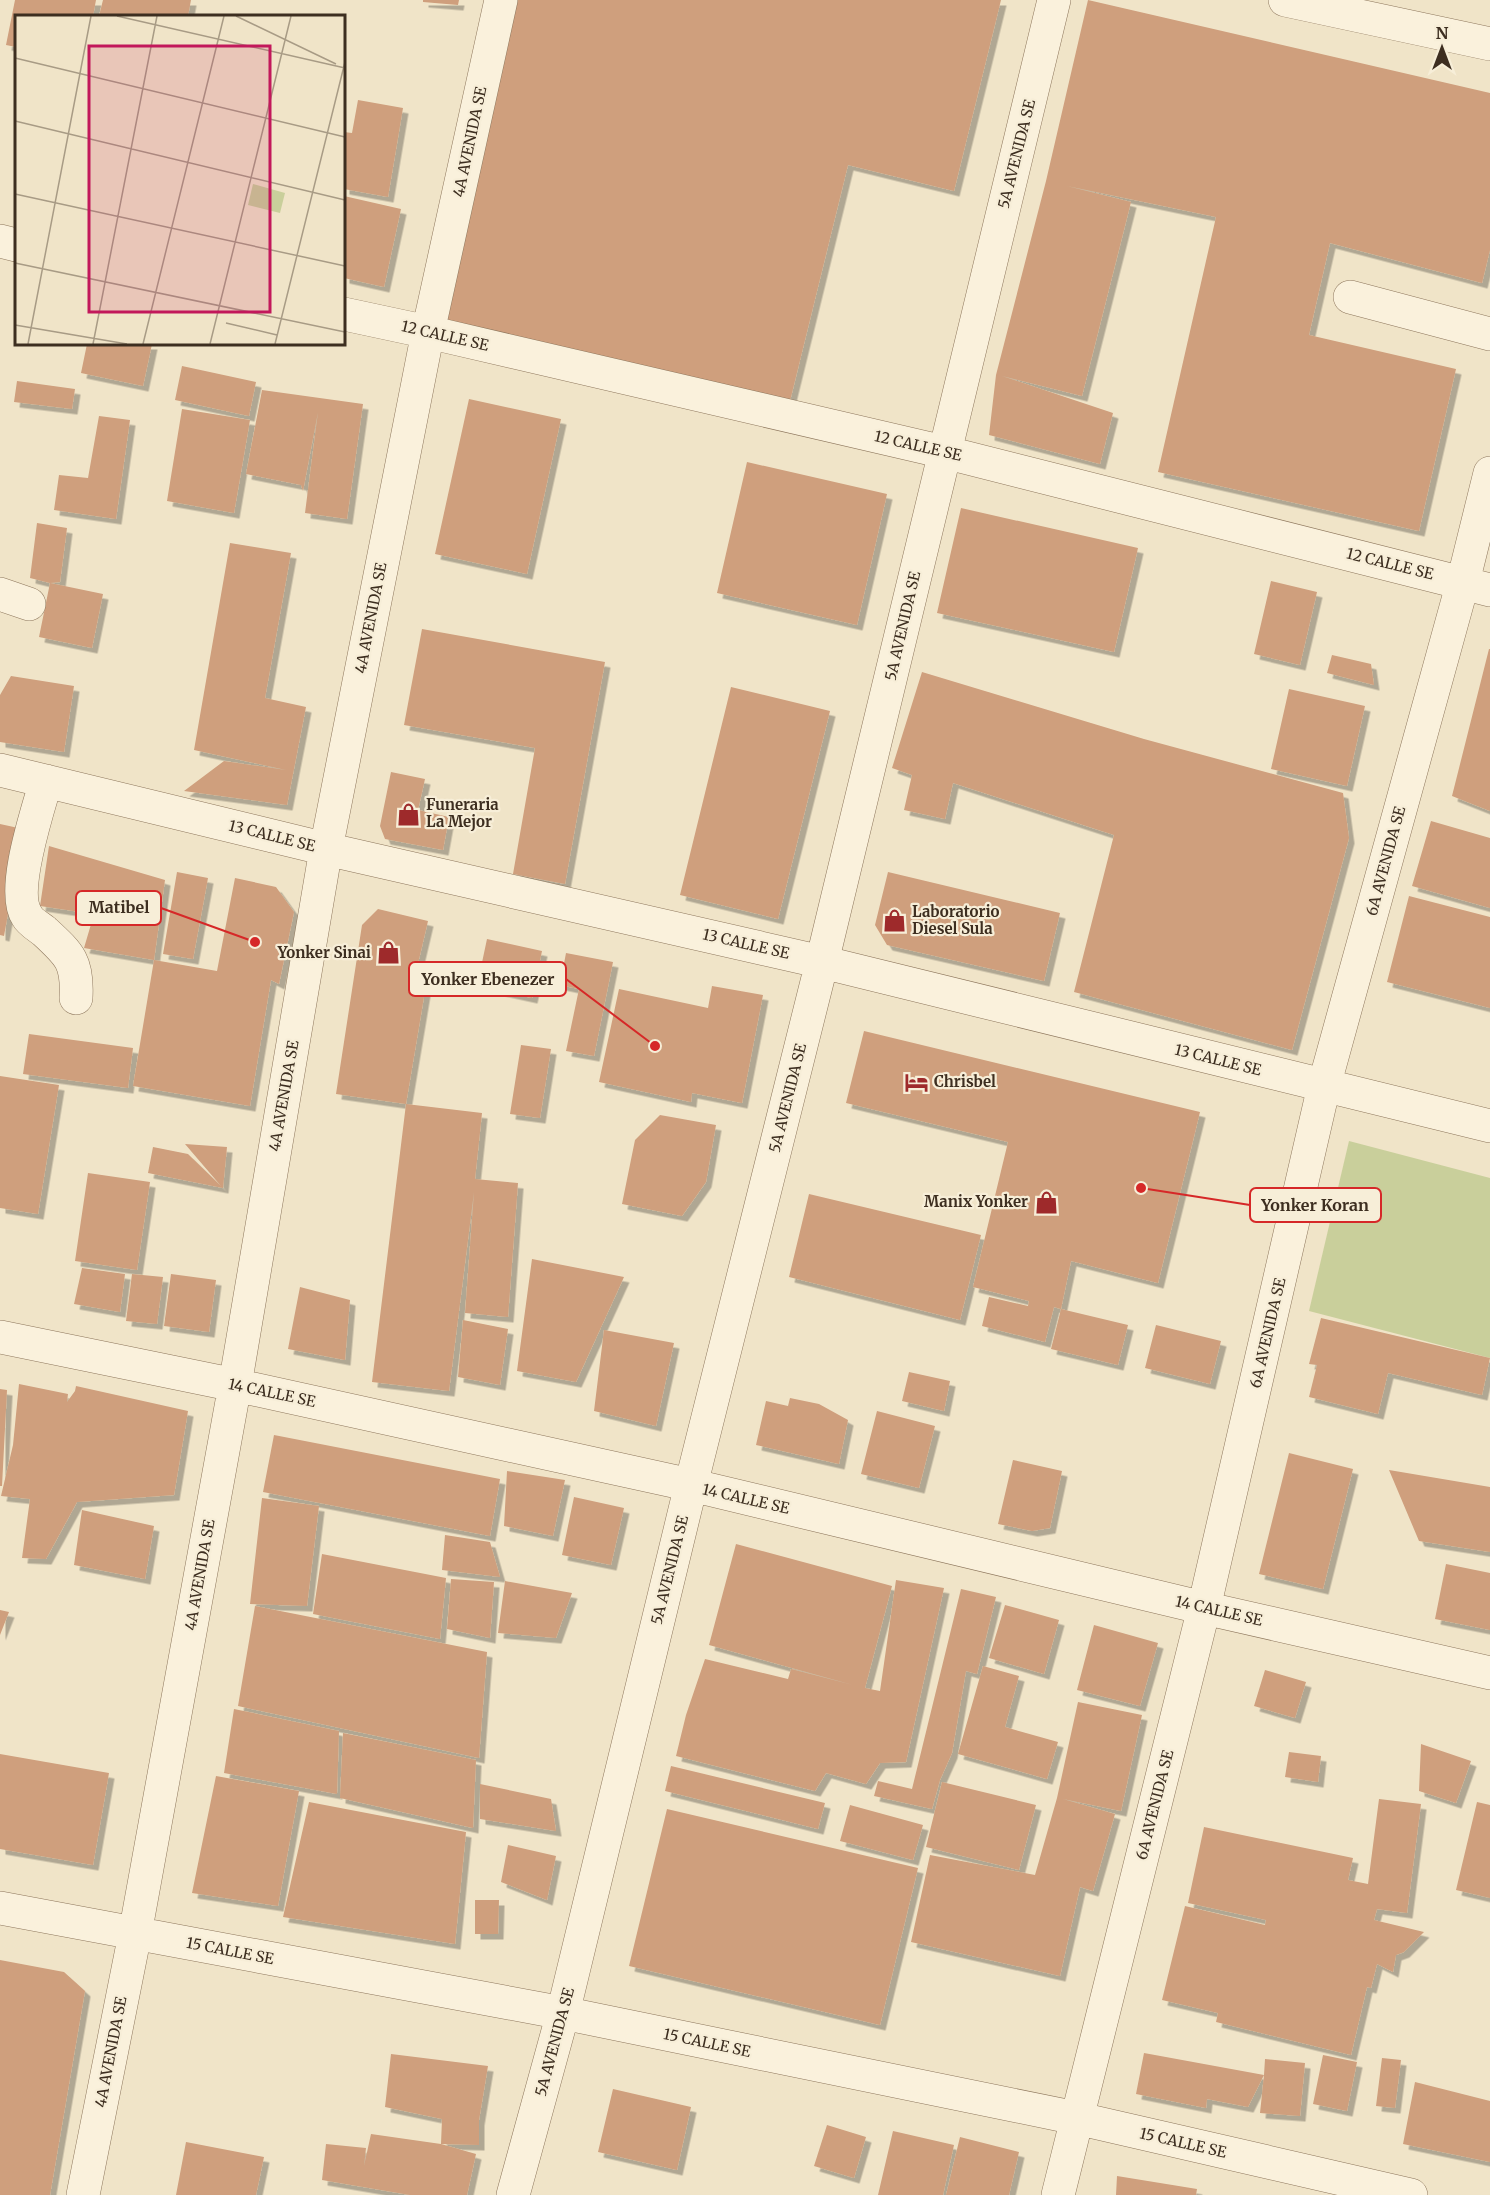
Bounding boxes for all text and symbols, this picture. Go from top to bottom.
inset map [15,15,345,345]
north arrow [1412,18,1472,78]
text: N [1436,23,1449,43]
street label: 4A AVENIDA SE [449,84,491,199]
street label: 5A AVENIDA SE [994,97,1039,210]
street label: 12 CALLE SE [400,316,491,355]
street label: 12 CALLE SE [873,426,964,465]
street label: 12 CALLE SE [1345,544,1436,584]
street label: 4A AVENIDA SE [350,560,391,675]
street label: 5A AVENIDA SE [881,569,924,683]
place label: Funeraria La Mejor [426,795,499,831]
shop icon: Funeraria La Mejor [395,801,421,827]
street label: 6A AVENIDA SE [1362,804,1409,918]
street label: 13 CALLE SE [227,816,318,856]
callout: Matibel [76,891,161,925]
text: Matibel [89,897,149,917]
place label: Laboratorio Diesel Sula [912,902,999,938]
shop icon: Laboratorio Diesel Sula [881,908,907,934]
street label: 13 CALLE SE [701,924,792,963]
shop icon: Yonker Sinai [376,940,402,966]
place label: Yonker Sinai [277,943,371,962]
callout: Yonker Ebenezer [409,962,566,996]
text: Yonker Ebenezer [420,969,555,989]
street label: 4A AVENIDA SE [264,1038,303,1153]
street label: 13 CALLE SE [1173,1040,1264,1080]
street label: 5A AVENIDA SE [765,1041,810,1154]
hotel icon: Chrisbel [903,1069,929,1095]
place label: Chrisbel [934,1072,996,1091]
callout: Yonker Koran [1250,1188,1381,1222]
shop icon: Manix Yonker [1033,1189,1059,1215]
place label: Manix Yonker [924,1192,1028,1211]
text: Yonker Koran [1260,1195,1369,1215]
street label: 6A AVENIDA SE [1246,1275,1290,1390]
street label: 14 CALLE SE [227,1374,318,1411]
street label: 14 CALLE SE [701,1479,792,1518]
street label: 5A AVENIDA SE [647,1513,692,1626]
street label: 4A AVENIDA SE [180,1517,219,1632]
street label: 14 CALLE SE [1174,1591,1265,1630]
street label: 6A AVENIDA SE [1132,1748,1177,1862]
street label: 15 CALLE SE [185,1933,276,1968]
street label: 5A AVENIDA SE [531,1985,578,2098]
street label: 4A AVENIDA SE [90,1994,131,2109]
street label: 15 CALLE SE [662,2024,753,2061]
street label: 15 CALLE SE [1138,2123,1229,2162]

